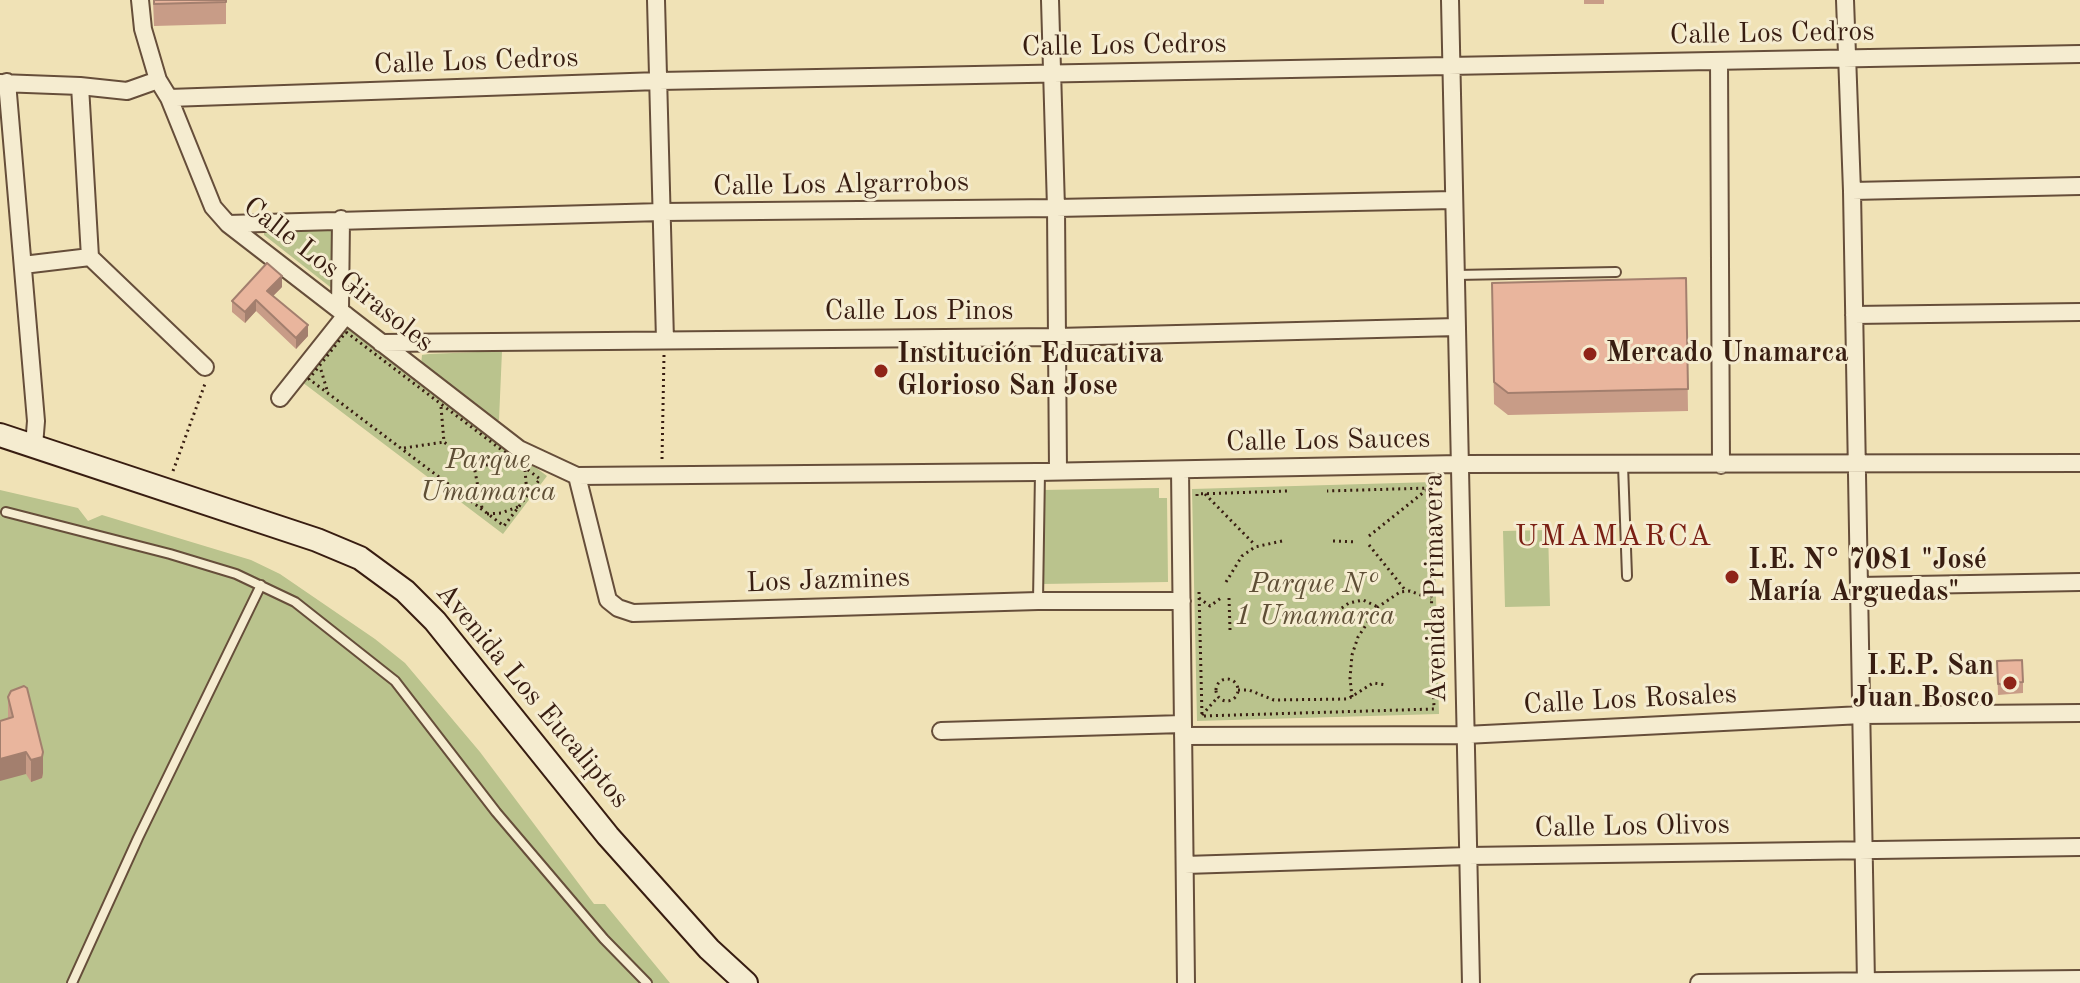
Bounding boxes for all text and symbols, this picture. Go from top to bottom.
street label: Calle Los Cedros [1669,15,1875,53]
street label: Calle Los Cedros [1021,27,1227,65]
street label: Calle Los Cedros [373,42,579,82]
street label: Calle Los Algarrobos [713,166,969,204]
street label: Calle Los Girasoles [236,190,440,360]
street label: Calle Los Pinos [825,295,1013,329]
place label: Mercado Unamarca [1606,337,1849,371]
place label: Institución Educativa Glorioso San Jose [897,338,1163,404]
marker: Mercado Unamarca [1581,345,1599,363]
marker: Institución Educativa Glorioso San Jose [872,362,890,380]
street label: Calle Los Sauces [1225,422,1431,460]
park label: Parque Umamarca [420,444,556,510]
street label: Avenida Primavera [1417,473,1455,703]
district label: UMAMARCA [1515,519,1713,555]
place label: I.E. N° 7081 "José María Arguedas" [1748,544,1987,610]
street label: Los Jazmines [746,561,910,601]
park label: Parque N° 1 Umamarca [1235,568,1395,634]
marker: I.E. N° 7081 "José María Arguedas" [1723,568,1741,586]
street label: Avenida Los Eucaliptos [428,577,636,815]
place label: I.E.P. San Juan Bosco [1853,650,1994,716]
marker: I.E.P. San Juan Bosco [2001,674,2019,692]
street label: Calle Los Rosales [1522,678,1738,722]
street label: Calle Los Olivos [1534,808,1730,846]

